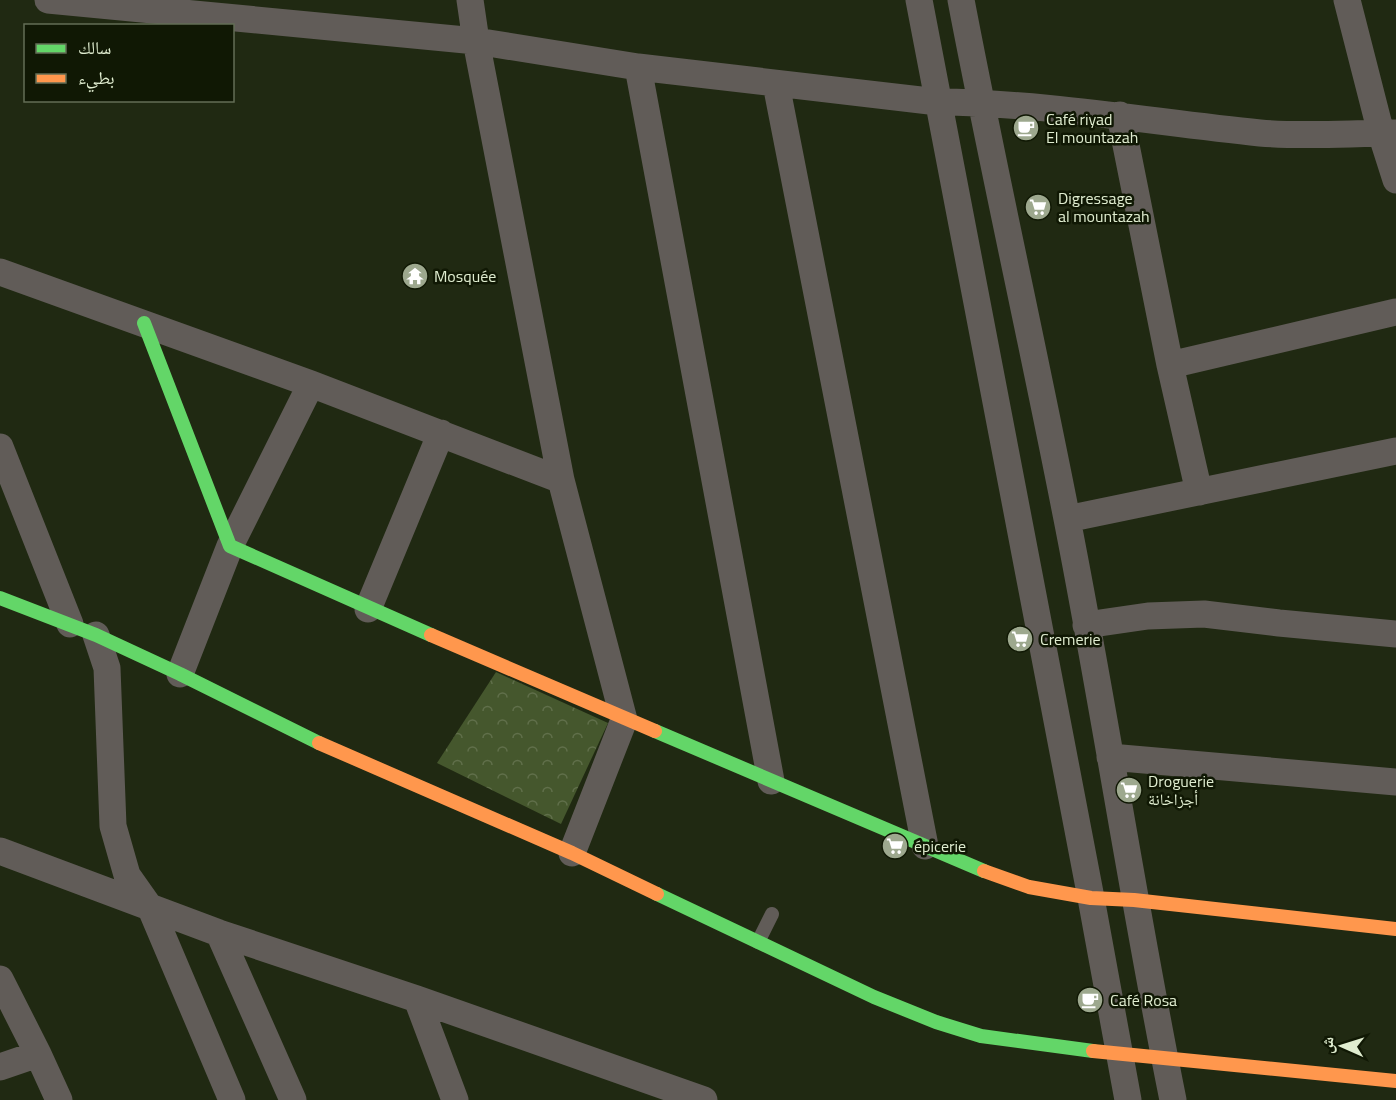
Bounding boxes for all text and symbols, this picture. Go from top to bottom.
legend [24,24,234,102]
text: سالك [78,34,111,61]
text: بطيء [78,64,115,93]
place label: Café riyad El mountazah [1046,107,1138,149]
cafe icon: Café riyad El mountazah [1011,113,1041,143]
place label: Digressage al mountazah [1058,186,1150,228]
supermarket icon: Digressage al mountazah [1023,192,1053,222]
temple icon: Mosquée [400,261,430,291]
place label: Mosquée [434,264,496,288]
supermarket icon: Cremerie [1005,624,1035,654]
place label: Cremerie [1040,627,1101,651]
place label: Droguerie أجزاخانة [1148,769,1214,811]
supermarket icon: Droguerie أجزاخانة [1114,775,1144,805]
supermarket icon: épicerie [880,831,910,861]
place label: épicerie [914,834,966,858]
cafe icon: Café Rosa [1075,985,1105,1015]
place label: Café Rosa [1110,988,1177,1012]
north arrow [1312,1016,1372,1076]
text: ش [1315,1036,1339,1054]

